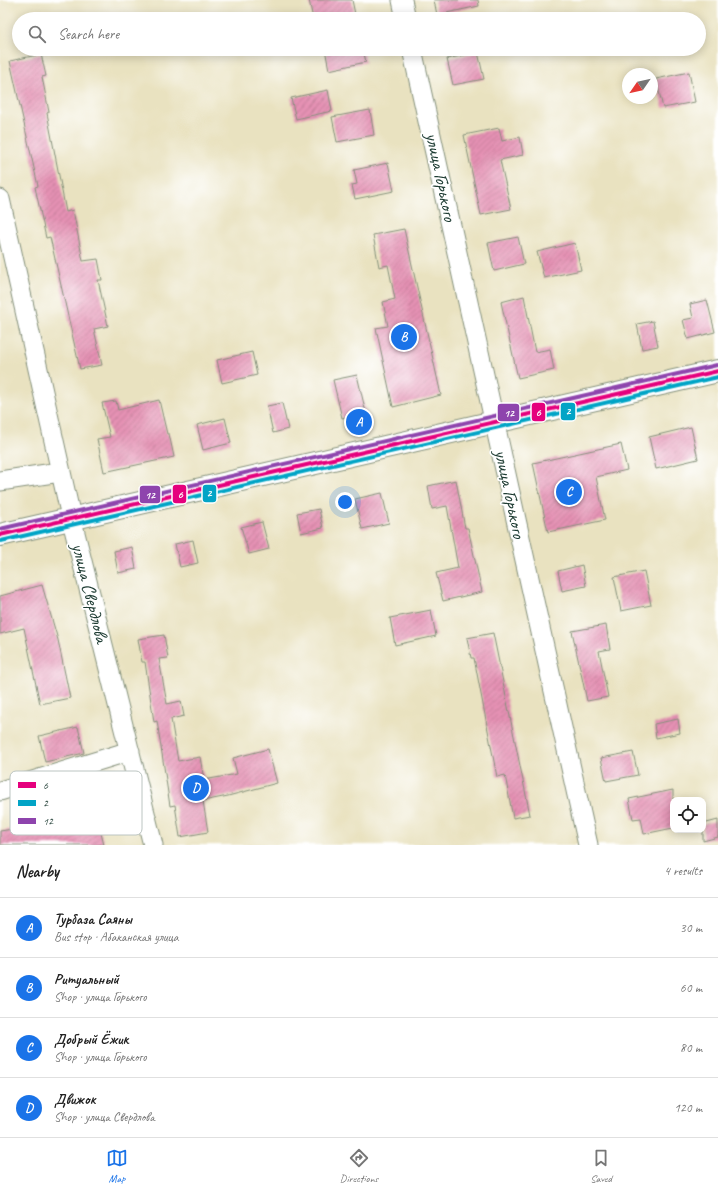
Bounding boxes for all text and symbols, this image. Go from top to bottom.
search box [12,12,706,56]
icon: search [26,23,48,45]
text: Search here [58,25,119,44]
north arrow [622,68,658,104]
street label: улица Горького [420,129,462,225]
pin: B [391,322,417,352]
line badge: 6 [531,402,546,422]
line badge: 2 [560,402,576,421]
line badge: 12 [497,403,520,422]
text: 2 [566,404,572,418]
text: 6 [535,405,541,419]
text: 12 [504,406,515,420]
pin: A [346,407,372,437]
street label: улица Горького [489,446,531,542]
pin: C [556,477,582,507]
line badge: 6 [172,484,187,504]
line badge: 2 [202,484,217,503]
line badge: 12 [139,485,161,504]
text: 2 [207,486,213,500]
text: 6 [177,487,183,501]
text: 12 [145,488,156,502]
your location [335,492,355,512]
street label: улица Свердлова [66,540,114,647]
legend [10,771,142,835]
pin: D [183,773,209,803]
text: 6 [43,778,49,792]
text: 2 [43,796,49,810]
map controls [670,797,706,833]
button: locate [670,797,706,833]
text: 12 [43,814,54,828]
text: Nearby [16,861,59,882]
text: 4 results [664,863,702,879]
text: Турбаза Саяны [54,910,132,929]
text: A [26,920,32,936]
text: 30 m [680,920,702,936]
text: Bus stop · Абаканская улица [54,929,179,945]
text: Ритуальный [54,970,119,989]
text: B [26,980,32,996]
text: 60 m [680,980,702,996]
text: Shop · улица Горького [54,989,146,1005]
text: Добрый Ёжик [54,1030,129,1049]
text: C [26,1040,32,1056]
text: 80 m [680,1040,702,1056]
text: Shop · улица Горького [54,1049,146,1065]
text: Движок [54,1090,96,1109]
text: D [25,1100,33,1116]
text: 120 m [674,1100,702,1116]
text: Shop · улица Свердлова [54,1109,155,1125]
tab: Map [106,1147,128,1185]
tab: Directions [340,1147,378,1185]
tab: Saved [590,1147,612,1185]

